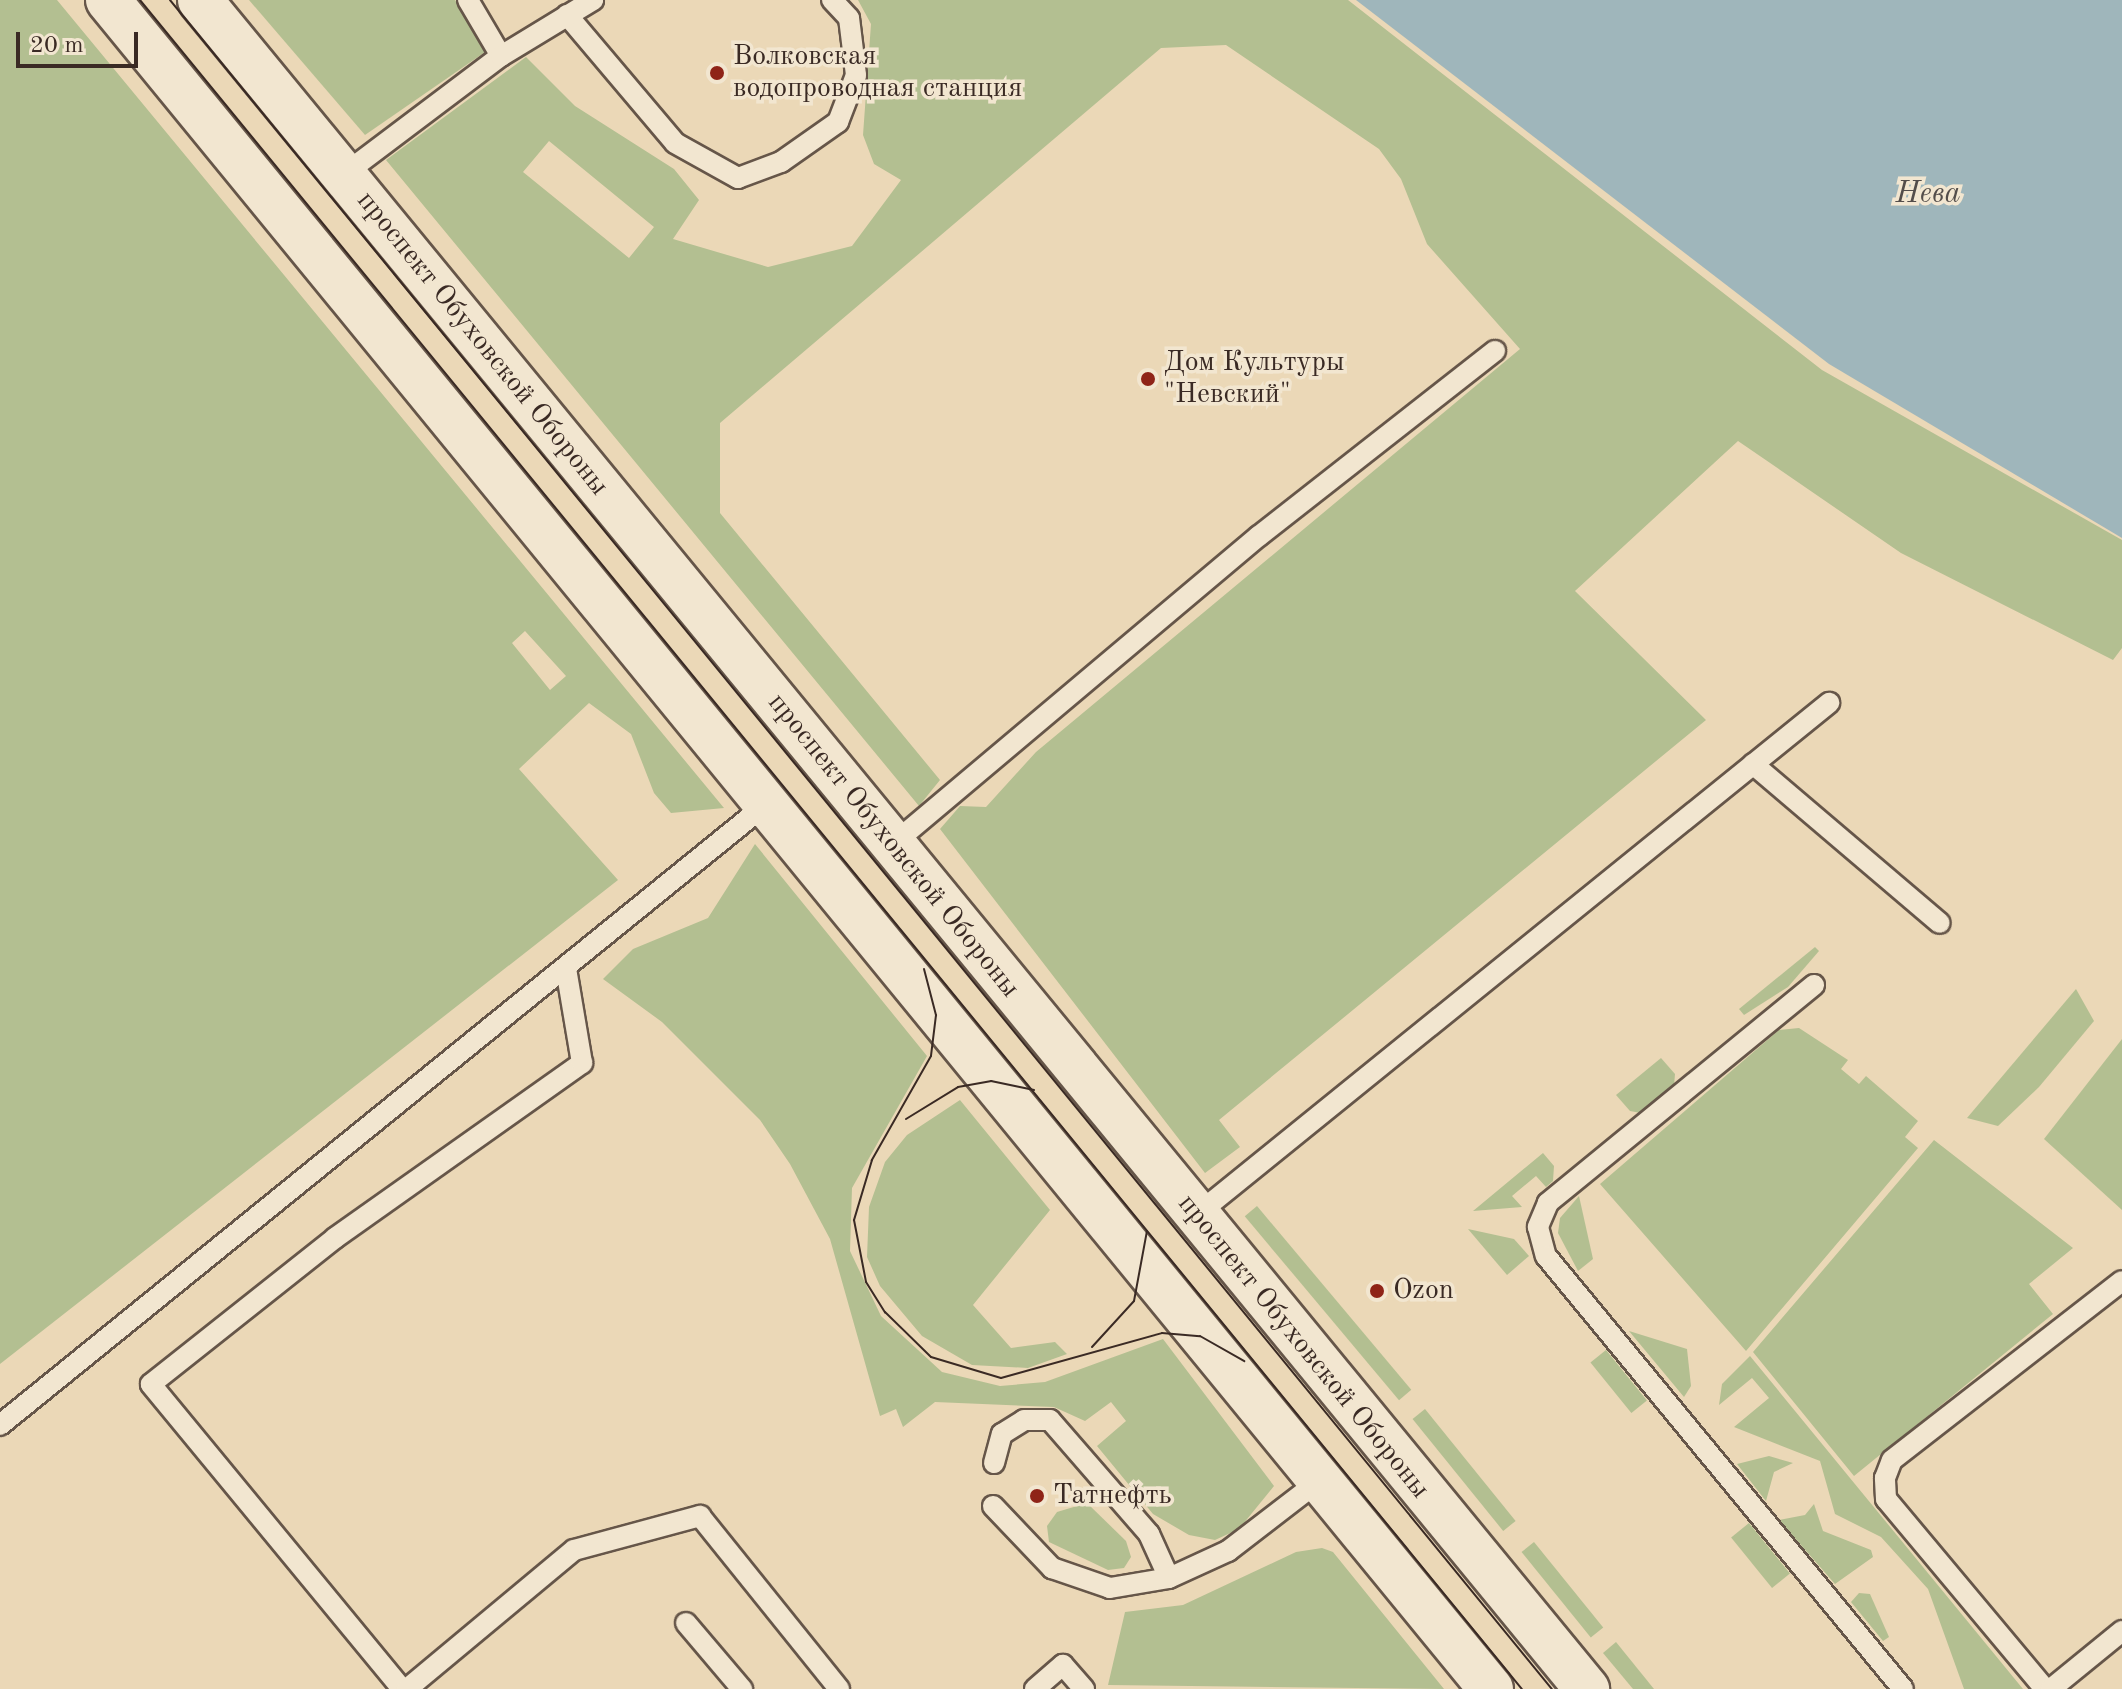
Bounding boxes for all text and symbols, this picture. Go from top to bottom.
scale bar [20,16,142,66]
text: 20 m [30,34,84,58]
place label: Волковская водопроводная станция [733,40,1022,106]
marker: Волковская водопроводная станция [708,64,726,82]
water label: Нева [1895,176,1961,212]
street label: проспект Обуховской Обороны [349,185,615,503]
place label: Дом Культуры "Невский" [1164,346,1344,412]
marker: Дом Культуры "Невский" [1139,370,1157,388]
street label: проспект Обуховской Обороны [760,687,1026,1005]
street label: проспект Обуховской Обороны [1170,1188,1436,1506]
place label: Ozon [1393,1274,1454,1308]
marker: Ozon [1368,1282,1386,1300]
place label: Татнефть [1053,1479,1172,1513]
marker: Татнефть [1028,1487,1046,1505]

